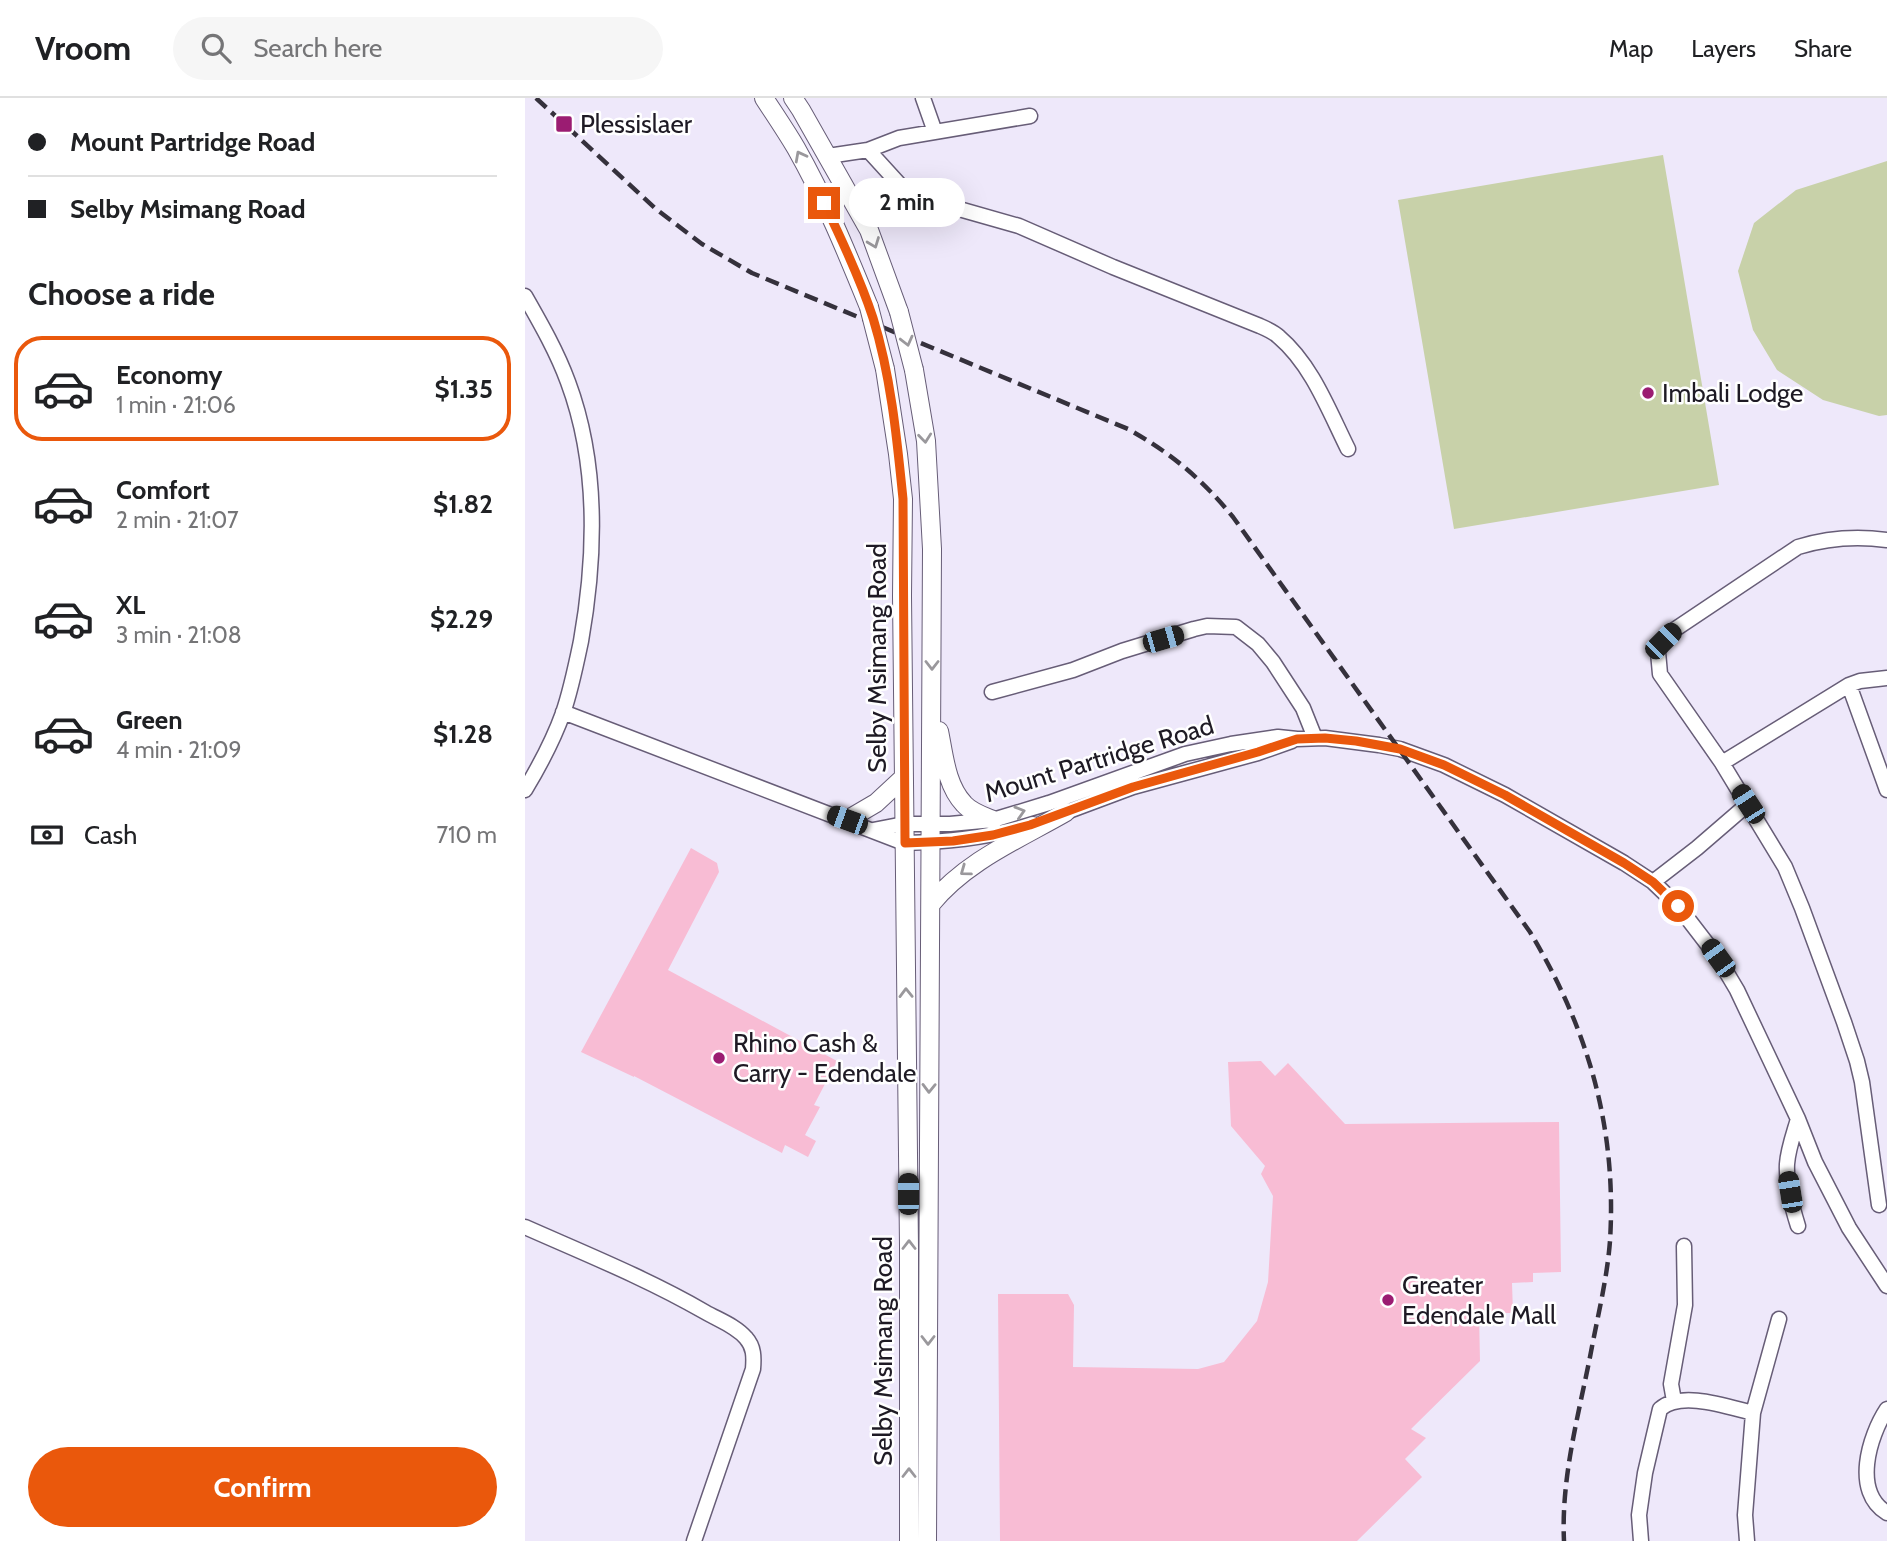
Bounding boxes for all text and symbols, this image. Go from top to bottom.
search box [173,17,663,80]
text: Vroom [35,28,131,68]
icon: search [197,29,235,67]
text: Search here [253,32,382,64]
text: Map [1609,34,1653,63]
text: Layers [1691,34,1756,63]
text: Share [1794,34,1852,63]
place label: Plessislaer [580,108,693,140]
marker: Plessislaer [554,114,574,134]
text: Mount Partridge Road [70,126,315,158]
one-way arrow [795,151,808,163]
callout: 2 min [849,178,964,228]
route end [808,187,840,219]
text: 2 min [879,188,935,216]
text: Selby Msimang Road [70,193,306,225]
one-way arrow [865,236,879,248]
text: Choose a ride [28,274,215,313]
one-way arrow [899,335,913,347]
icon: car [32,357,95,420]
text: Economy [116,359,222,391]
text: $1.35 [435,373,493,405]
place label: Imbali Lodge [1662,377,1803,409]
marker: Imbali Lodge [1640,385,1656,401]
text: 1 min · 21:06 [116,391,236,419]
one-way arrow [918,432,933,443]
icon: car [32,472,95,535]
text: Comfort [116,474,210,506]
text: $1.82 [433,488,493,520]
text: 2 min · 21:07 [116,506,239,534]
street label: Selby Msimang Road [861,543,893,773]
icon: car [32,587,95,650]
text: XL [116,589,145,621]
text: $2.29 [430,603,493,635]
car [1641,619,1686,663]
text: 3 min · 21:08 [116,621,242,649]
car [1140,623,1187,655]
one-way arrow [924,660,940,671]
icon: car [32,702,95,765]
text: Green [116,704,183,736]
street label: Mount Partridge Road [980,709,1218,809]
text: $1.28 [433,718,493,750]
text: 4 min · 21:09 [116,736,242,764]
car [1728,781,1769,827]
car [824,803,871,837]
one-way arrow [1014,806,1026,821]
icon: cash [28,816,66,854]
text: Cash [84,819,137,851]
text: 710 m [437,821,497,849]
one-way arrow [960,863,973,875]
route start [1662,890,1694,922]
car [1698,935,1739,981]
one-way arrow [898,988,914,998]
place label: Rhino Cash & Carry - Edendale [733,1027,916,1089]
marker: Rhino Cash & Carry - Edendale [711,1050,727,1066]
one-way arrow [921,1084,937,1094]
car [1777,1170,1804,1214]
car [898,1173,919,1215]
street label: Selby Msimang Road [867,1236,899,1466]
one-way arrow [901,1240,917,1250]
place label: Greater Edendale Mall [1402,1269,1556,1331]
marker: Greater Edendale Mall [1380,1292,1396,1308]
one-way arrow [920,1336,936,1346]
button: Confirm [28,1447,497,1527]
one-way arrow [901,1467,917,1478]

